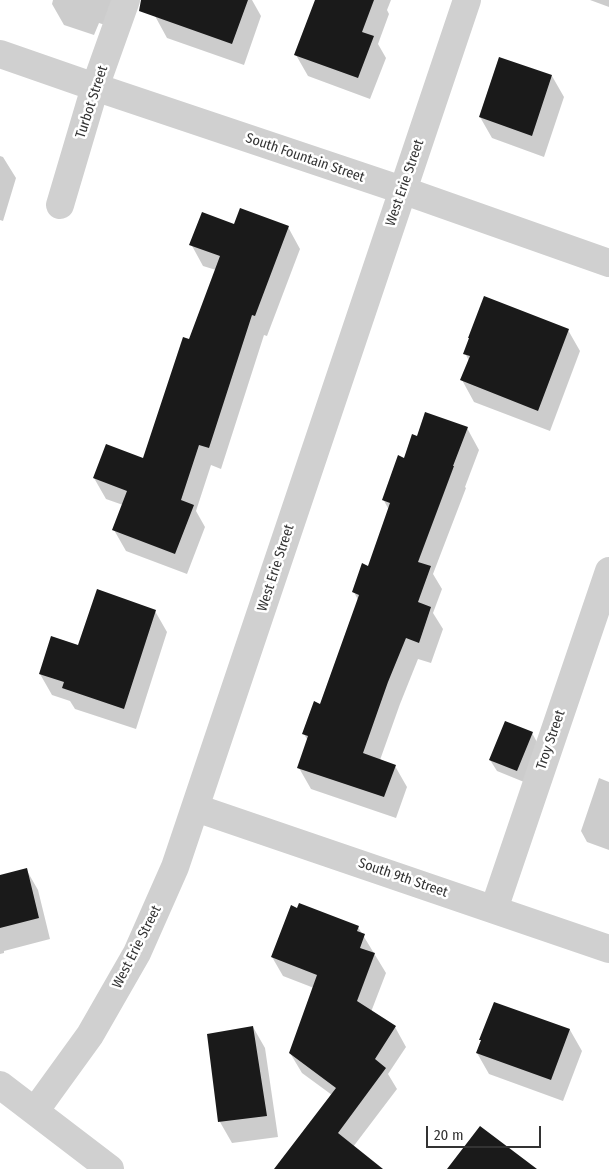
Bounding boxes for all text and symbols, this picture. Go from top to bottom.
street label: Turbot Street [72,64,112,140]
street label: South Fountain Street [243,130,367,186]
street label: West Erie Street [382,137,428,229]
street label: West Erie Street [254,522,298,614]
street label: Troy Street [533,708,569,772]
street label: South 9th Street [356,855,450,901]
street label: West Erie Street [109,903,165,991]
scale bar [429,1116,544,1148]
text: 20 m [434,1126,464,1144]

